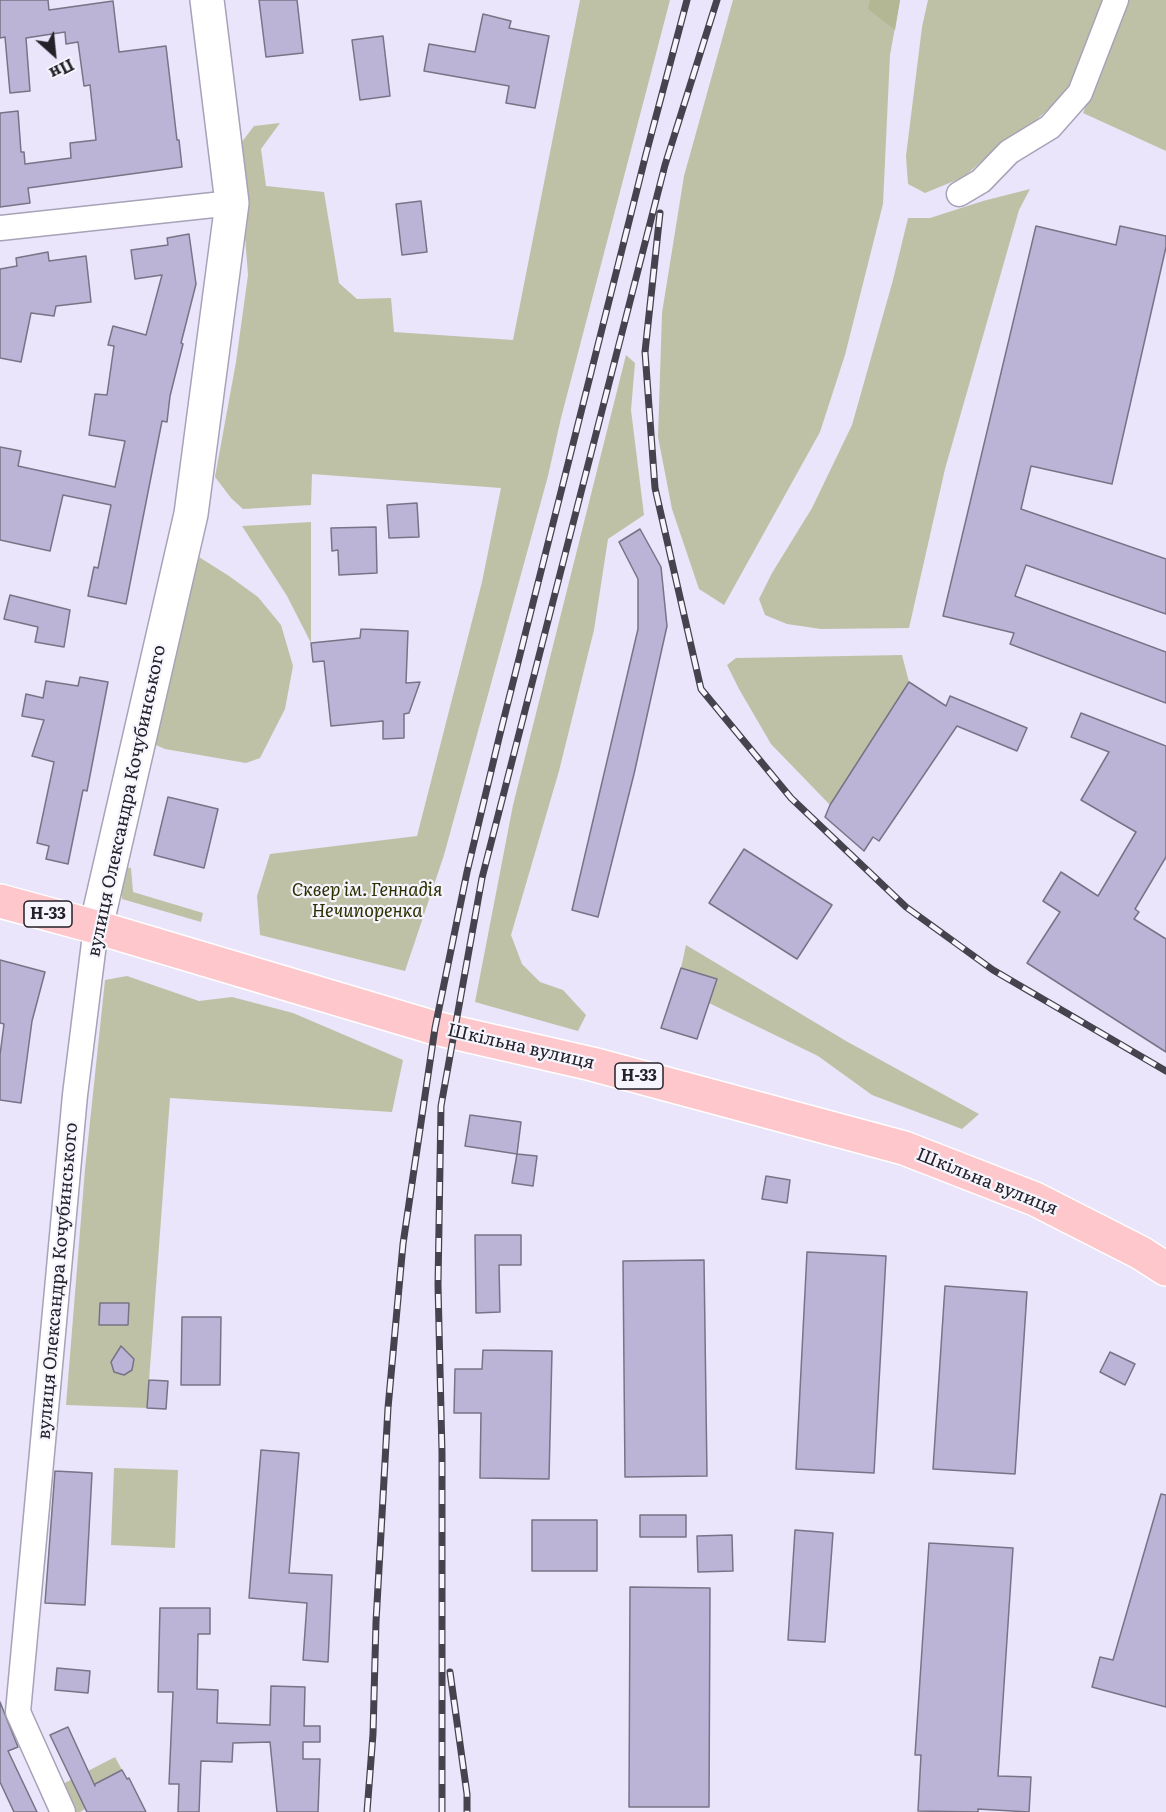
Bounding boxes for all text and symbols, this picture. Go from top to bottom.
north arrow [24,24,84,84]
text: Пн [46,54,79,86]
street label: вулиця Олександра Кочубинського [83,643,171,959]
park label: Сквер ім. Геннадія Нечипоренка [292,880,442,922]
road number: Н-33 [24,901,72,927]
street label: Шкільна вулиця [445,1020,597,1074]
road number: Н-33 [615,1063,663,1089]
street label: вулиця Олександра Кочубинського [33,1122,83,1440]
street label: Шкільна вулиця [913,1144,1061,1220]

